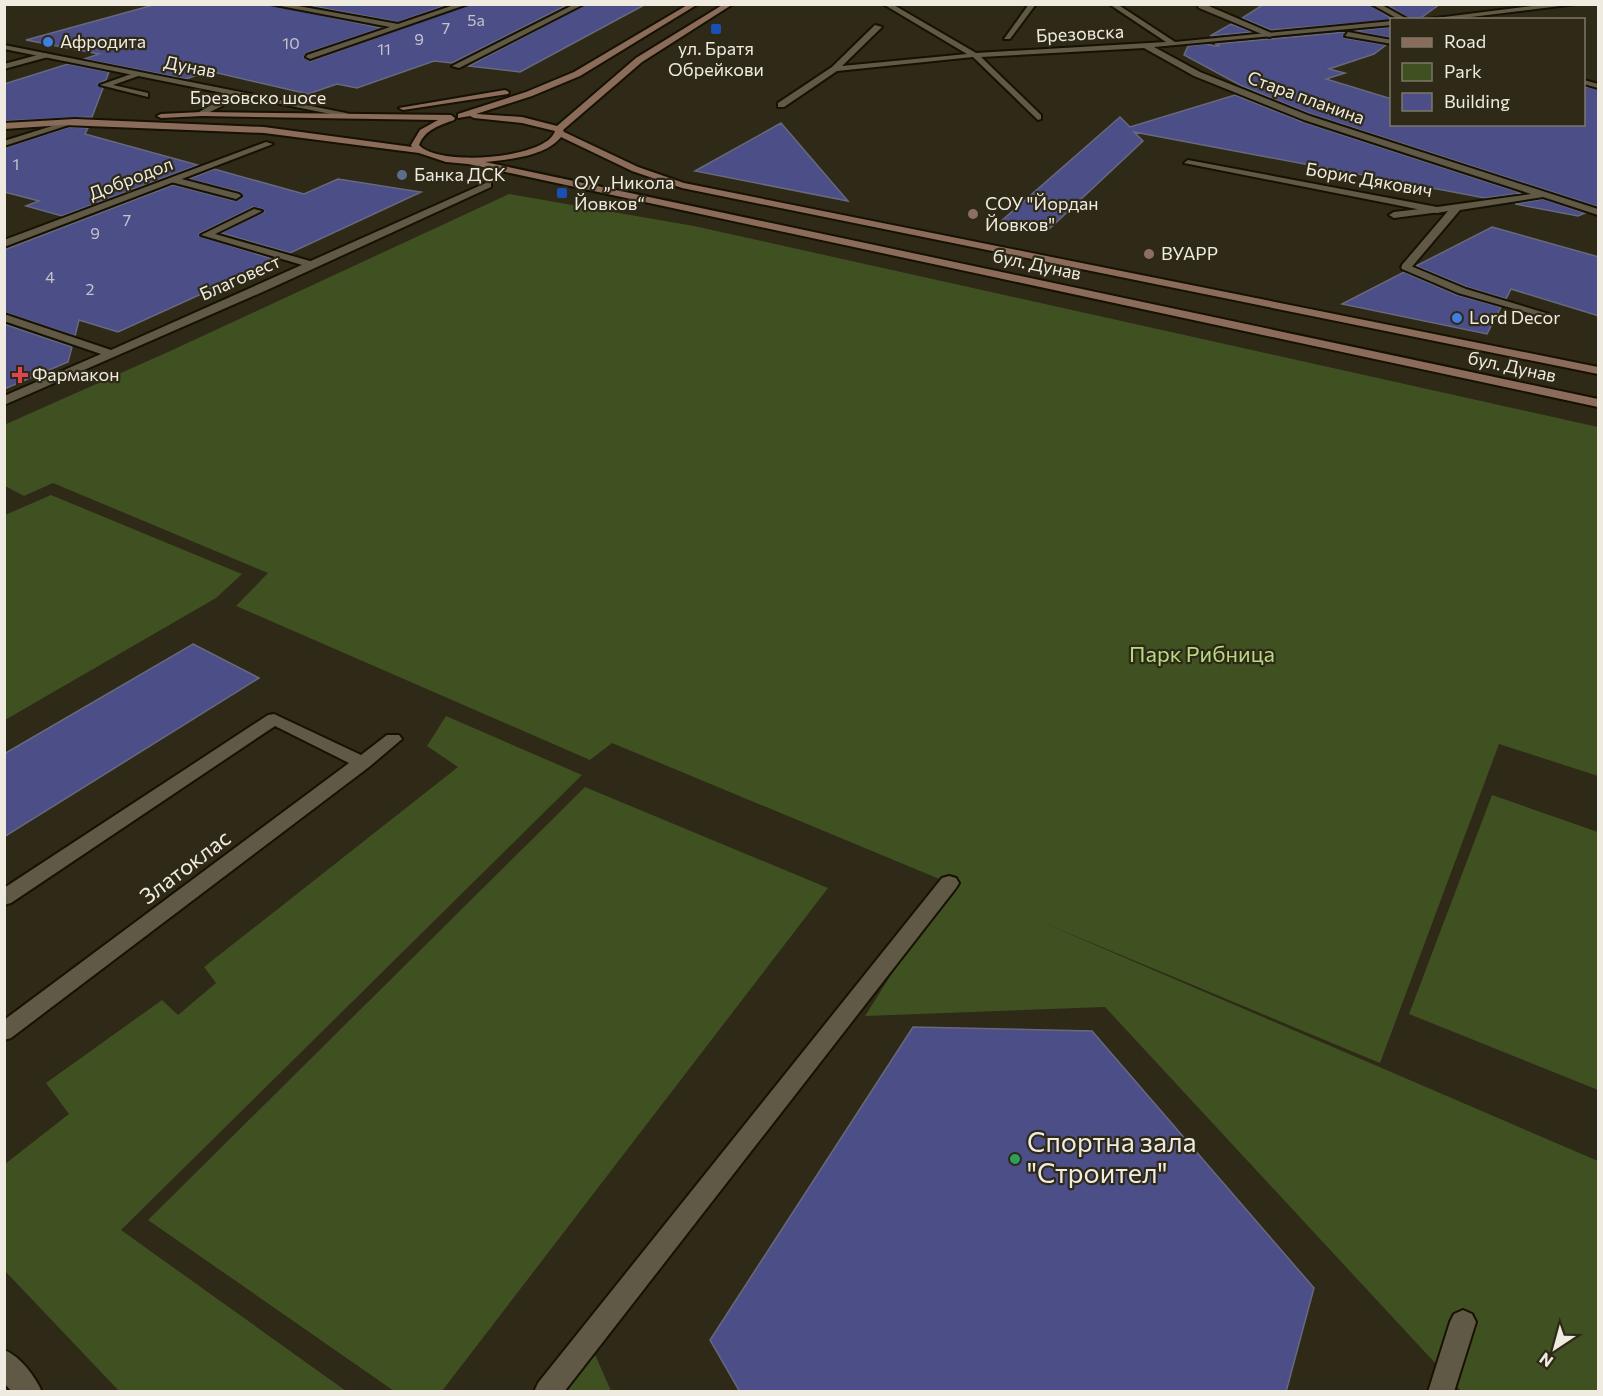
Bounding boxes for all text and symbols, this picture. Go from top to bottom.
house number: 5a [467,10,485,29]
house number: 7 [442,18,450,37]
legend [1390,18,1585,126]
street label: Брезовска [1035,20,1125,46]
marker: ул. Братя Обрейкови [709,22,723,36]
house number: 9 [414,29,424,48]
place label: Афродита [60,30,146,52]
text: Road [1444,30,1486,52]
house number: 10 [282,33,300,52]
marker: Афродита [41,35,55,49]
place label: ул. Братя Обрейкови [668,37,764,80]
house number: 11 [377,39,391,58]
street label: Дунав [162,50,218,82]
text: Park [1444,60,1482,82]
street label: Стара планина [1245,66,1368,128]
street label: Брезовско шосе [190,86,326,108]
text: Building [1444,90,1510,112]
street label: Добродол [85,152,176,204]
house number: 1 [13,154,19,173]
street label: Борис Дякович [1304,157,1434,201]
place label: Банка ДСК [414,163,506,185]
marker: Банка ДСК [395,168,409,182]
place label: ОУ „Никола Йовков“ [574,171,674,214]
marker: ОУ „Никола Йовков“ [555,186,569,200]
place label: СОУ "Йордан Йовков" [985,192,1099,235]
marker: СОУ "Йордан Йовков" [966,207,980,221]
house number: 7 [123,210,131,229]
house number: 9 [90,223,100,242]
place label: ВУАРР [1161,242,1218,264]
street label: бул. Дунав [991,244,1083,284]
marker: ВУАРР [1142,247,1156,261]
street label: Благовест [196,249,284,305]
house number: 4 [45,267,55,286]
house number: 2 [86,279,95,298]
place label: Lord Decor [1469,306,1560,328]
marker: Lord Decor [1450,311,1464,325]
street label: бул. Дунав [1466,346,1558,386]
place label: Фармакон [32,363,120,385]
marker: Фармакон [13,368,27,382]
park label: Парк Рибница [1129,640,1275,667]
street label: Златоклас [134,824,235,910]
place label: Спортна зала "Строител" [1027,1125,1197,1189]
marker: Спортна зала "Строител" [1008,1152,1022,1166]
north arrow [1525,1318,1585,1378]
text: N [1535,1349,1556,1372]

